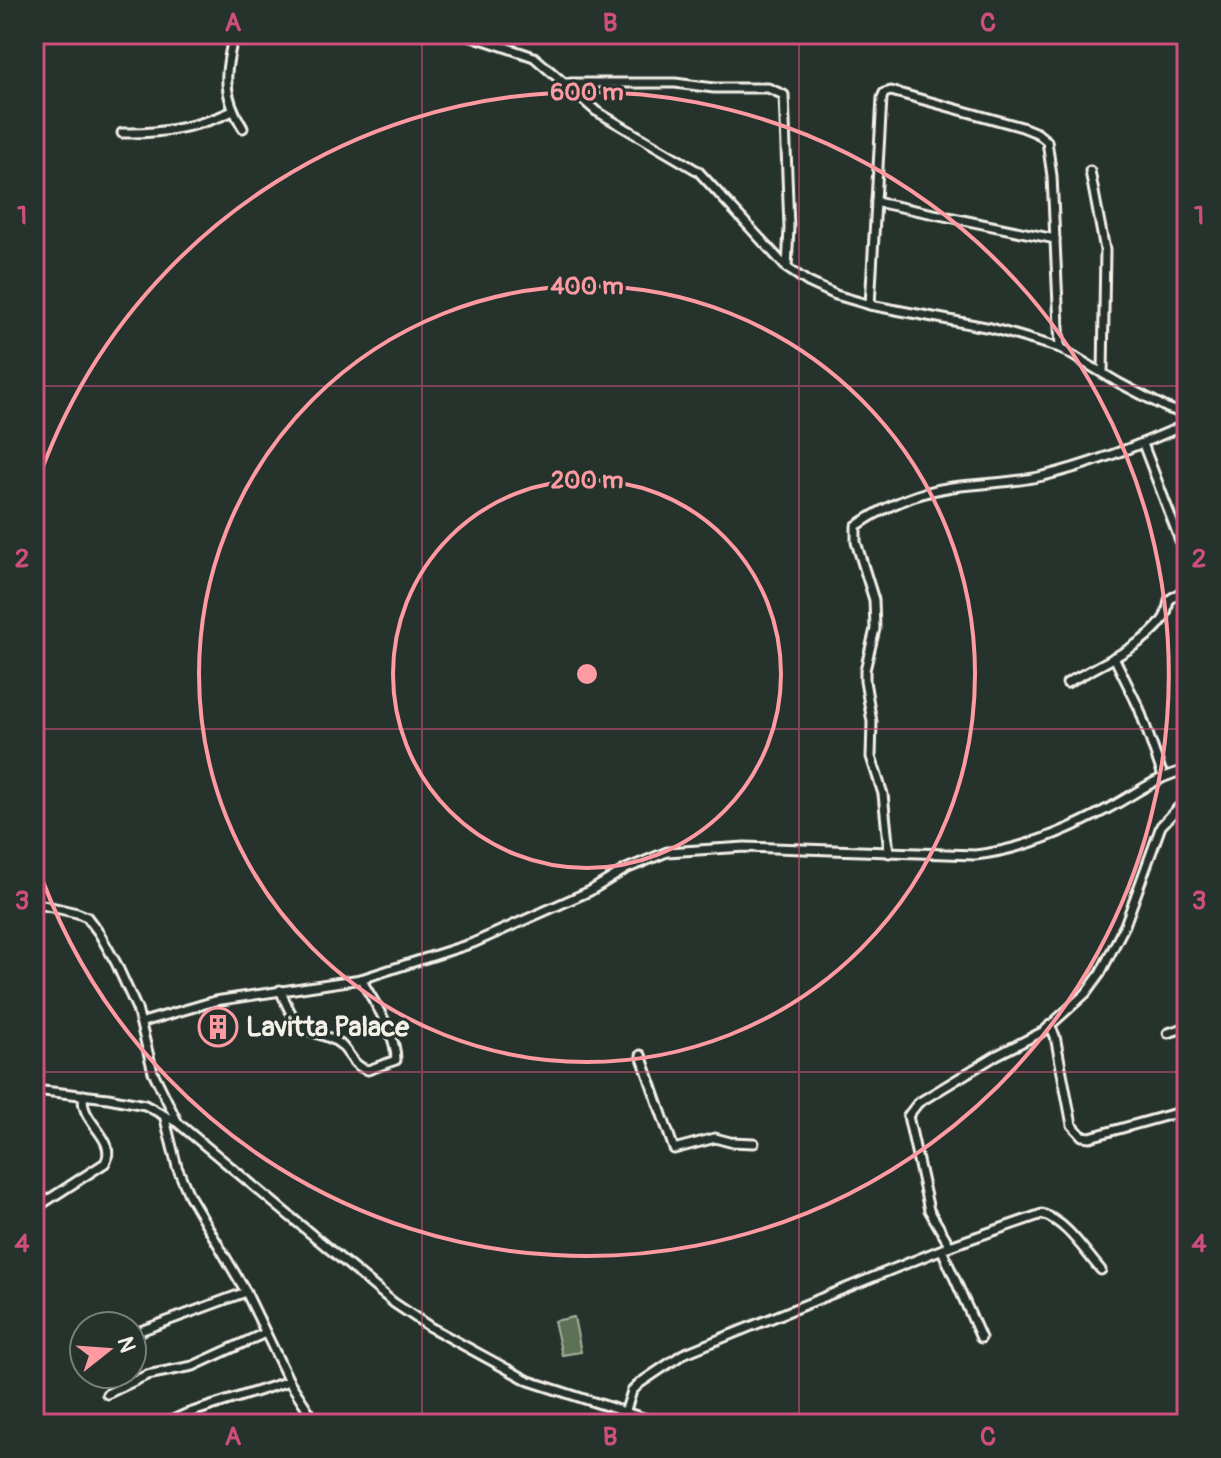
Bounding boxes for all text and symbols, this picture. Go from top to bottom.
text: A [225,7,242,39]
text: B [603,7,617,39]
text: C [980,7,996,39]
text: 600 m [550,78,624,107]
text: 1 [17,200,27,232]
text: 1 [1194,200,1204,232]
text: 400 m [550,272,624,301]
text: 200 m [551,466,623,495]
text: 2 [15,543,29,575]
text: 2 [1192,543,1206,575]
centre of rings [573,660,601,688]
text: 3 [15,885,29,917]
text: 3 [1192,885,1206,917]
building icon: Lavitta Palace [197,1006,239,1048]
place label: Lavitta Palace [246,1010,410,1045]
text: 4 [14,1228,30,1260]
text: 4 [1191,1228,1207,1260]
north arrow [68,1310,148,1390]
text: N [111,1333,142,1356]
text: A [225,1421,242,1453]
text: B [603,1421,617,1453]
text: C [980,1421,996,1453]

